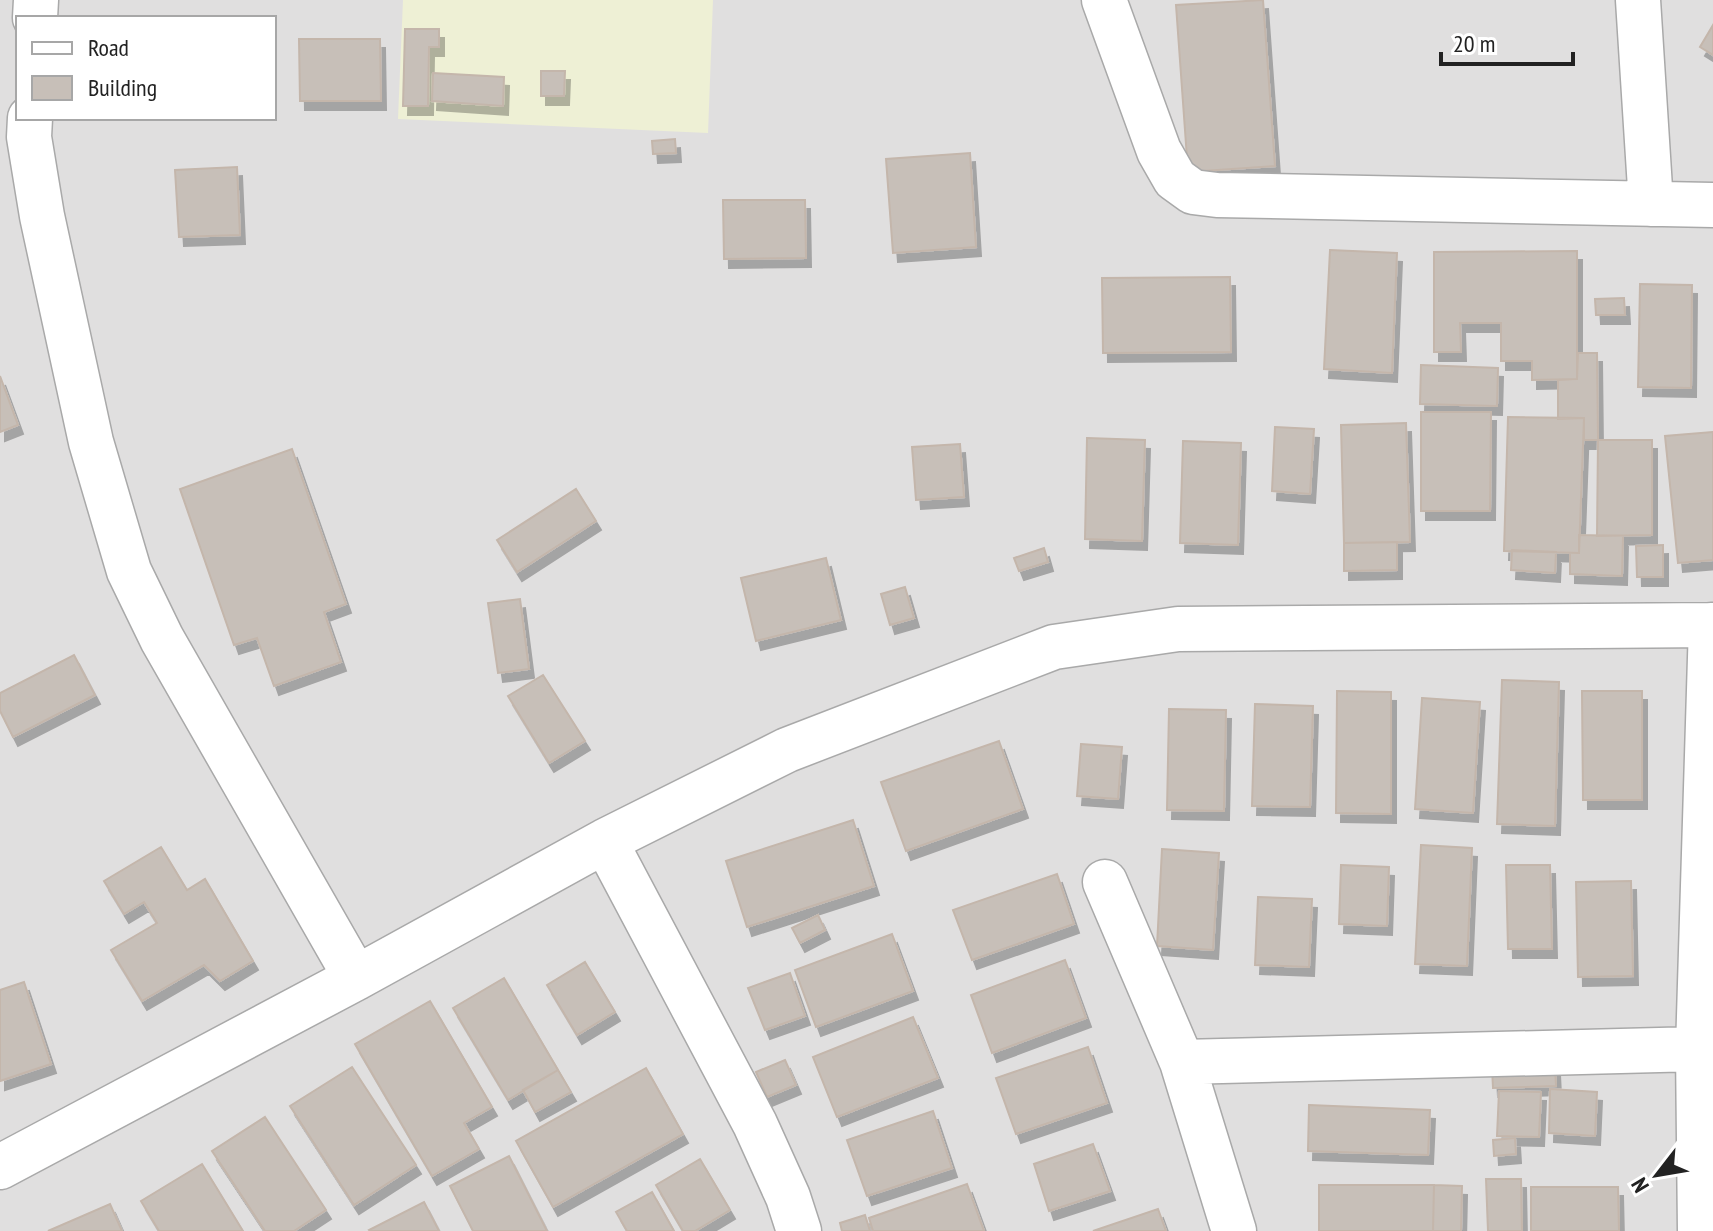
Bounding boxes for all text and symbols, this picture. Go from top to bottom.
legend [16,16,276,120]
scale bar [1441,16,1573,66]
text: 20 m [1453,28,1495,59]
text: Road [88,32,129,63]
text: Building [88,72,157,103]
north arrow [1617,1135,1697,1215]
text: N [1625,1173,1655,1198]

